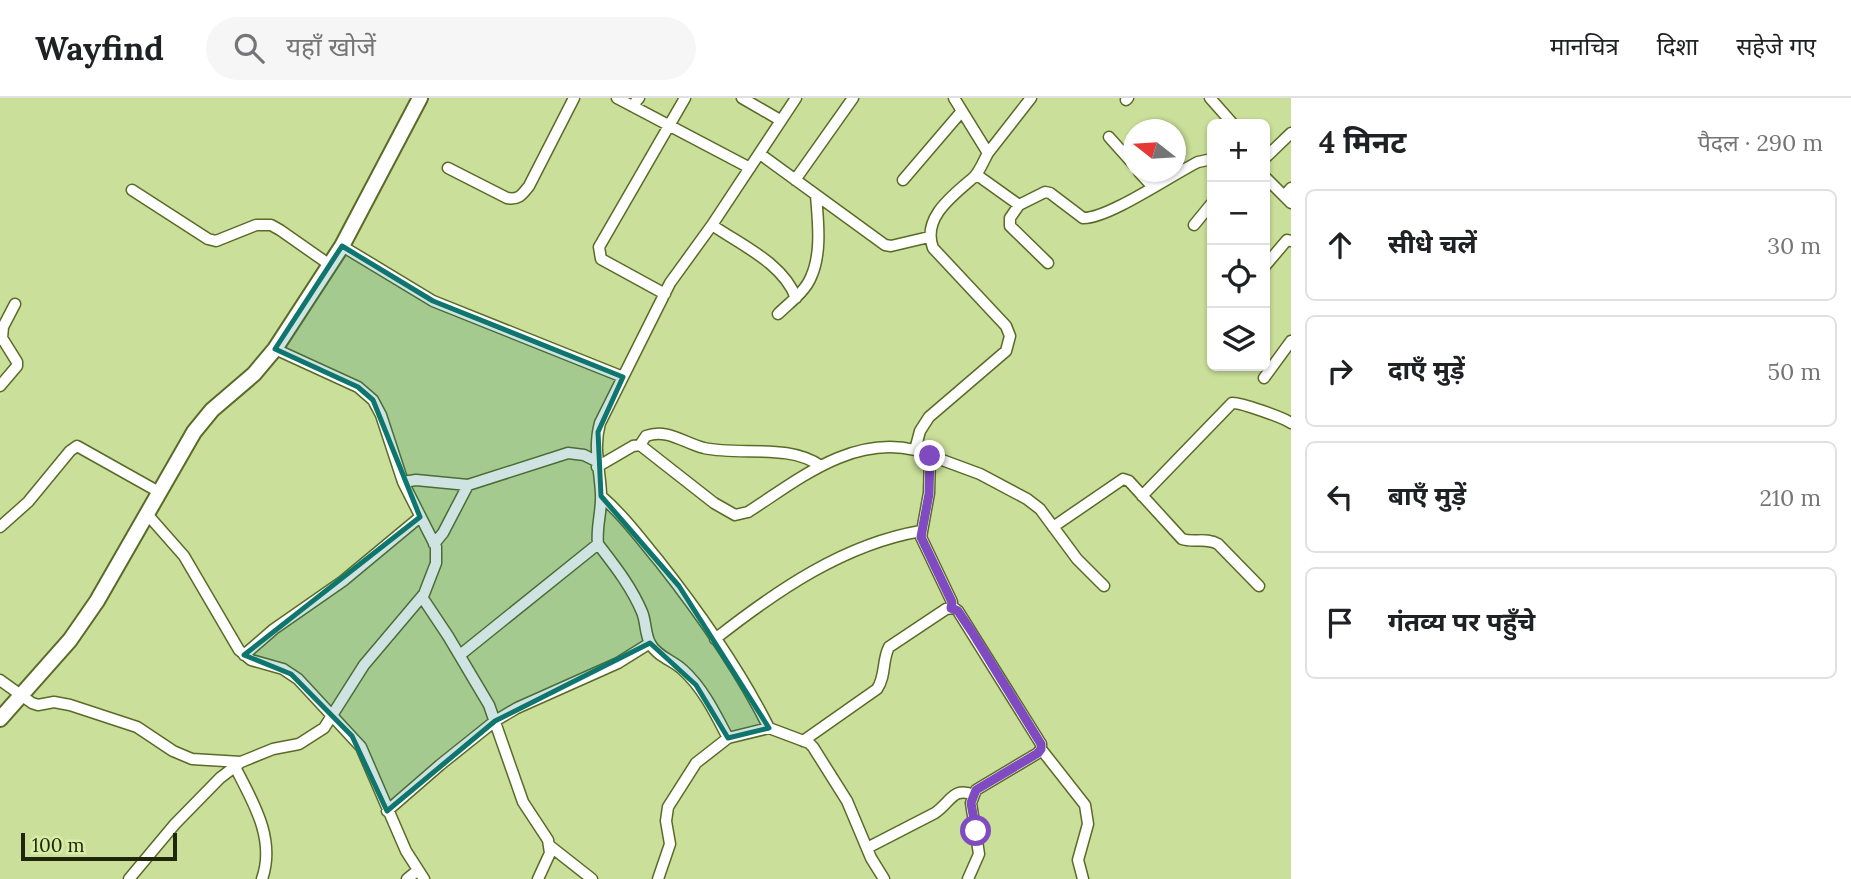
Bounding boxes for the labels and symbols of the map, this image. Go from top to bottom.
north arrow [1123,119,1186,182]
route end [914,440,945,471]
route start [960,815,991,846]
scale bar [21,830,177,862]

